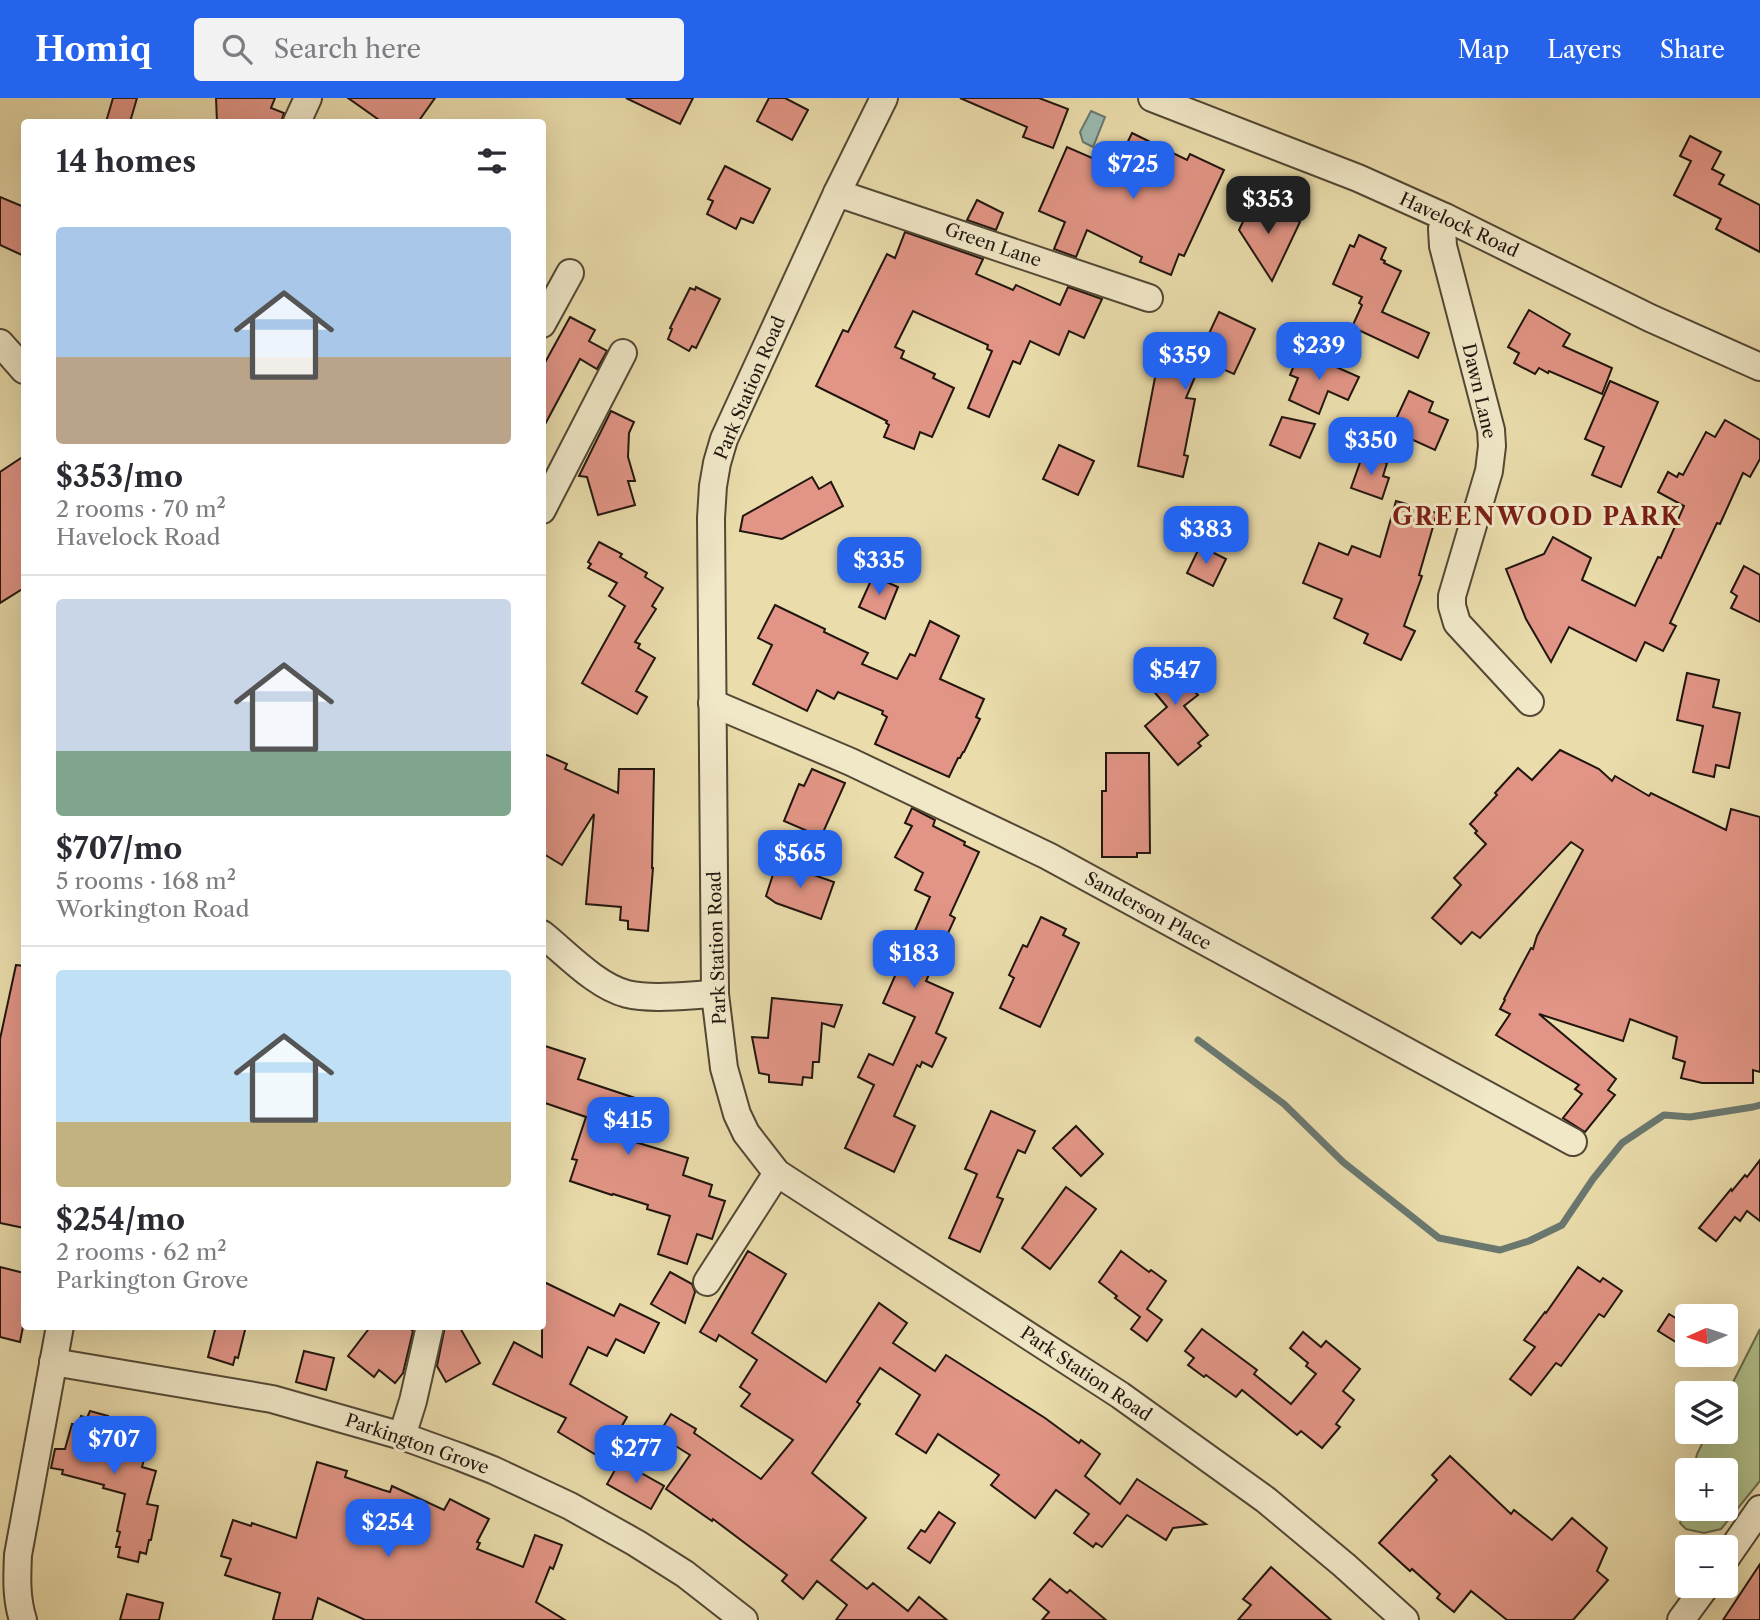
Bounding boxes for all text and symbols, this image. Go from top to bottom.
search box [194,18,684,81]
text: Homiq [35,29,152,70]
icon: search [218,30,256,68]
text: Search here [274,33,421,65]
text: Map [1458,35,1509,64]
text: Layers [1547,35,1622,64]
text: Share [1660,35,1725,64]
pin: $725 [1092,141,1174,201]
icon: filters [473,142,511,180]
text: 14 homes [56,143,196,180]
text: $725 [1107,150,1159,178]
pin: $353 [1227,176,1309,236]
text: $353 [1242,185,1294,213]
street label: Havelock Road [1396,188,1522,262]
street label: Green Lane [942,218,1044,272]
icon: home [221,272,347,398]
street label: Park Station Road [710,313,790,463]
pin: $239 [1278,322,1360,382]
text: $239 [1292,331,1346,359]
pin: $359 [1144,332,1226,392]
text: $359 [1159,341,1211,369]
street label: Dawn Lane [1457,341,1501,441]
pin: $350 [1330,418,1412,477]
text: $350 [1344,426,1398,454]
text: $353/mo [56,458,183,495]
text: 2 rooms · 70 m² [56,495,226,523]
district label: GREENWOOD PARK [1392,502,1682,531]
pin: $383 [1165,506,1247,566]
text: $383 [1179,515,1233,543]
text: Havelock Road [56,523,221,551]
pin: $335 [838,538,920,597]
text: $335 [853,546,905,574]
icon: home [221,644,347,770]
pin: $547 [1134,648,1216,707]
text: $547 [1149,656,1201,684]
text: $707/mo [56,830,182,867]
pin: $565 [759,830,841,890]
text: $565 [774,839,826,867]
text: 5 rooms · 168 m² [56,867,236,895]
street label: Sanderson Place [1081,867,1215,955]
street label: Park Station Road [703,871,731,1025]
text: Workington Road [56,895,250,923]
pin: $183 [873,930,955,990]
text: $183 [889,939,939,967]
icon: home [221,1015,347,1141]
pin: $415 [587,1098,669,1157]
text: $415 [603,1106,653,1134]
text: $254/mo [56,1201,185,1238]
text: 2 rooms · 62 m² [56,1238,227,1266]
text: Parkington Grove [56,1266,248,1294]
north arrow [1675,1304,1738,1367]
map controls [1675,1304,1738,1598]
street label: Park Station Road [1016,1322,1156,1426]
button: layers [1675,1381,1738,1444]
street label: Parkington Grove [342,1409,492,1479]
pin: $707 [73,1416,155,1476]
text: $707 [88,1425,140,1453]
pin: $277 [595,1426,677,1485]
text: $277 [611,1434,661,1462]
button: + [1675,1458,1738,1521]
pin: $254 [347,1500,429,1559]
text: $254 [362,1508,414,1536]
button: − [1675,1535,1738,1598]

